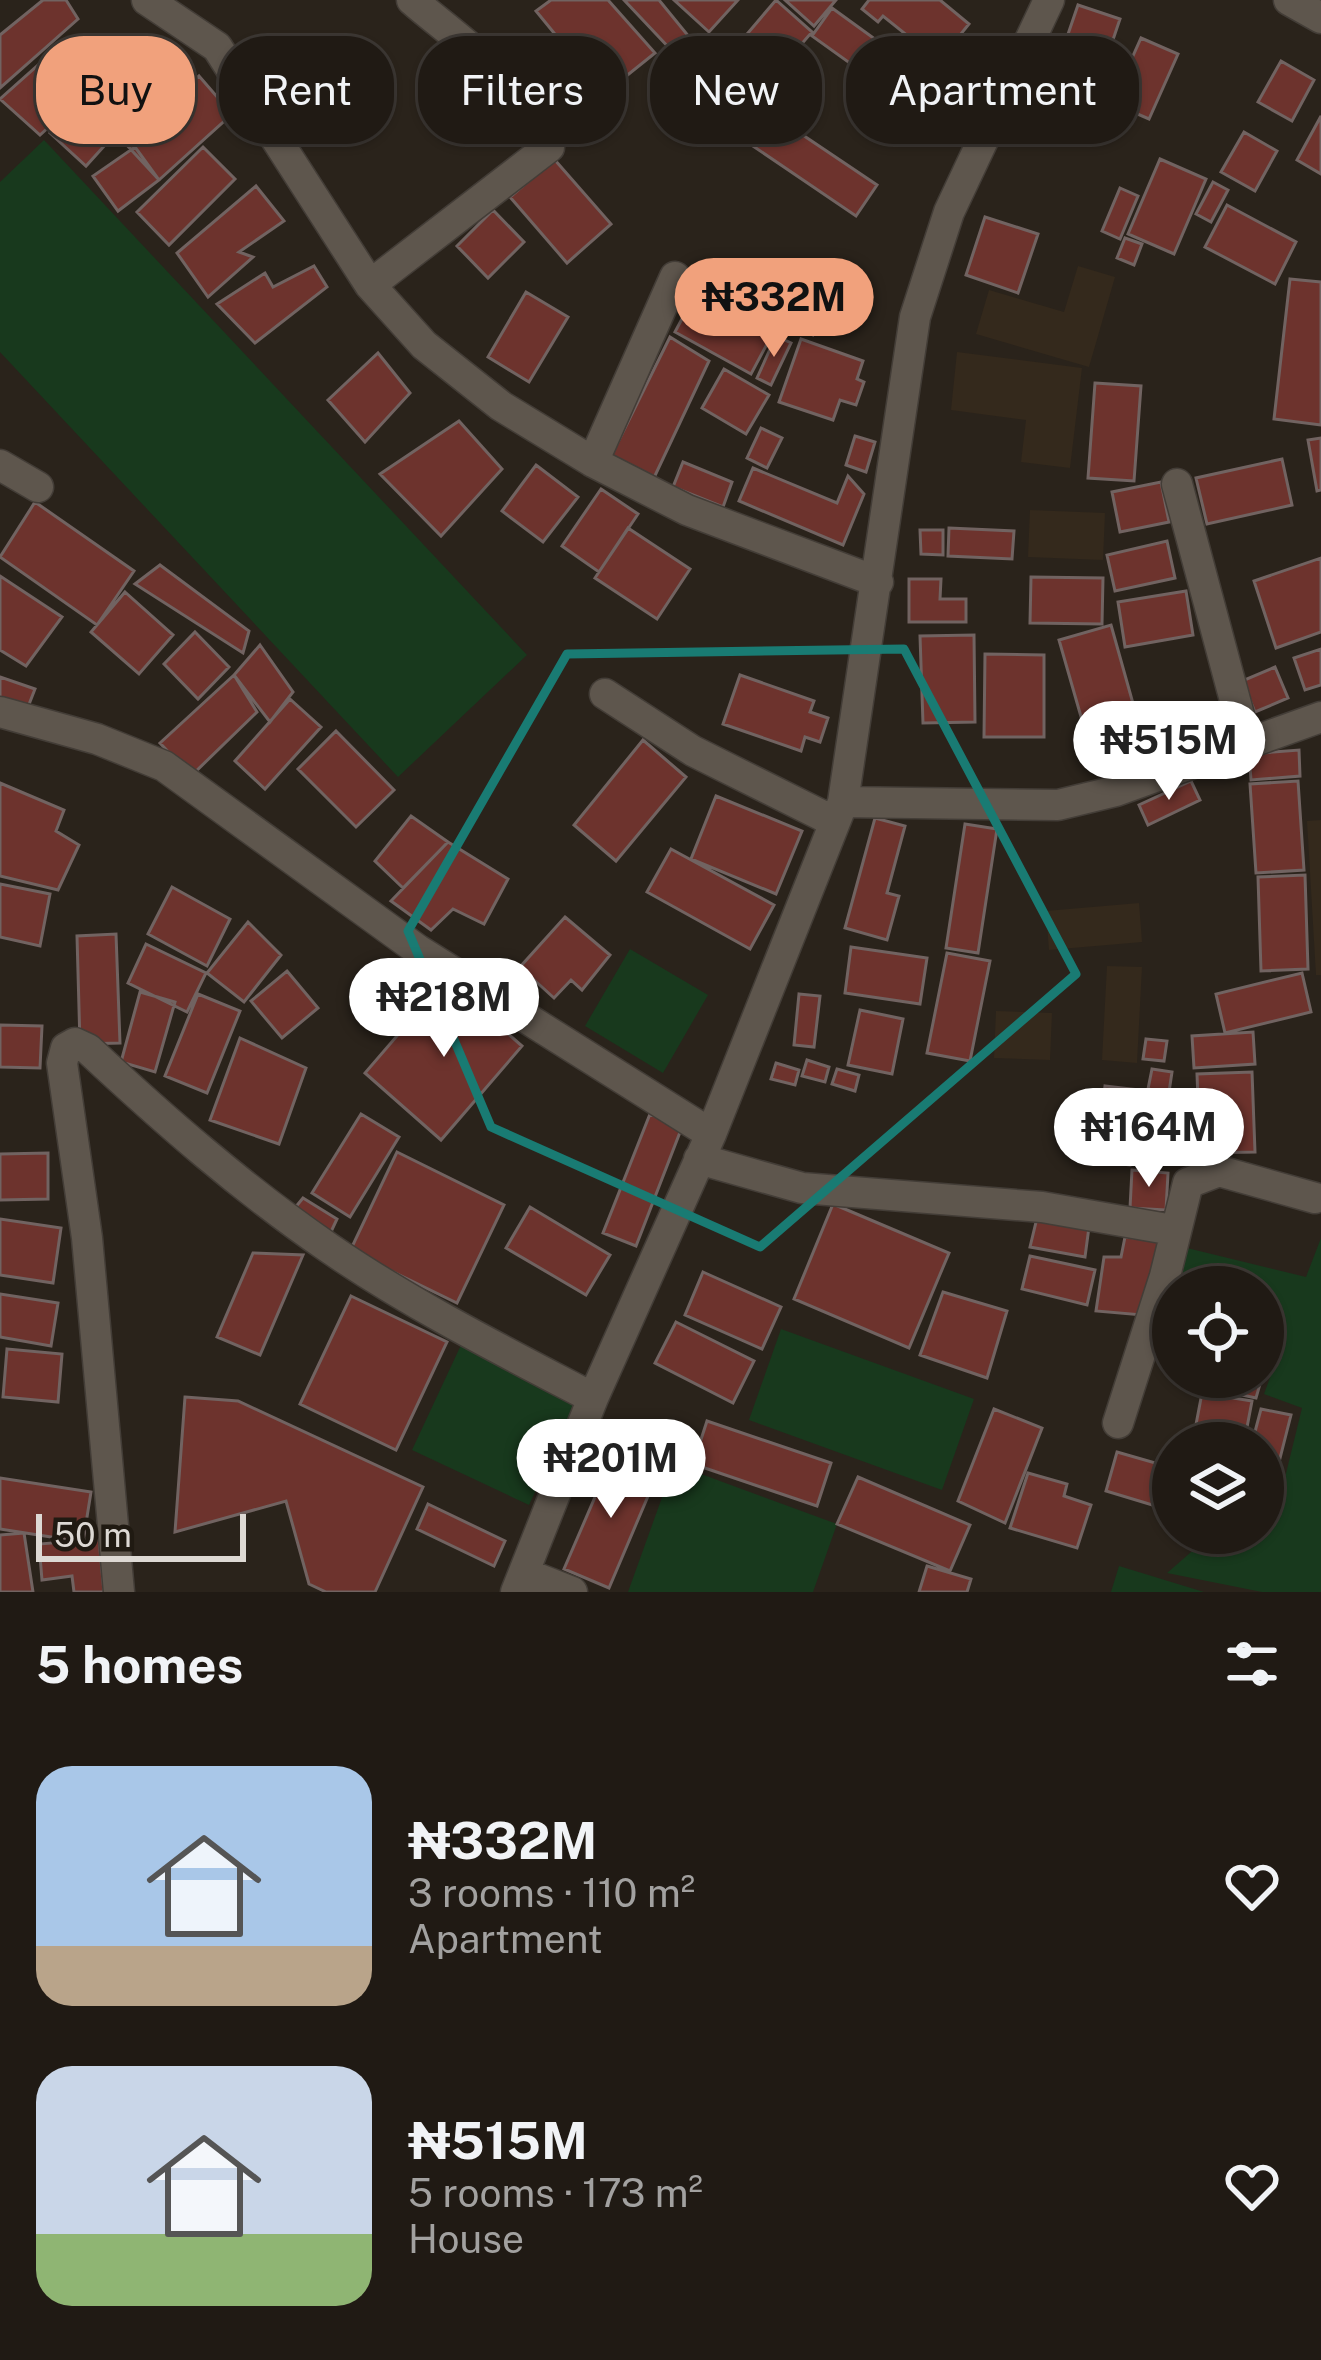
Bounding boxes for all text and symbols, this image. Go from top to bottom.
chip: Buy [36,36,195,144]
chip: Rent [219,36,394,144]
chip: Filters [418,36,626,144]
chip: New [650,36,822,144]
chip: Apartment [846,36,1139,144]
pin: ₦332M [690,258,858,360]
text: ₦332M [702,274,846,320]
pin: ₦515M [1085,701,1253,803]
text: ₦515M [1100,717,1238,763]
pin: ₦218M [360,958,528,1060]
text: ₦218M [376,974,512,1020]
pin: ₦164M [1065,1088,1233,1190]
text: ₦164M [1081,1104,1217,1150]
map controls [1152,1266,1284,1554]
button: locate [1152,1266,1284,1398]
pin: ₦201M [527,1419,695,1521]
button: layers [1152,1422,1284,1554]
text: ₦201M [544,1435,678,1481]
scale bar [36,1508,246,1561]
text: 50 m [54,1516,132,1554]
icon: filters [1219,1631,1285,1697]
text: 5 homes [36,1635,243,1694]
text: ₦332M [408,1811,597,1870]
icon: home [132,1814,276,1958]
icon: heart [1219,1853,1285,1919]
text: 3 rooms · 110 m² [408,1870,695,1916]
text: Apartment [408,1916,603,1962]
text: ₦515M [408,2111,588,2170]
icon: home [132,2114,276,2258]
icon: heart [1219,2153,1285,2219]
text: 5 rooms · 173 m² [408,2170,703,2216]
text: House [408,2216,524,2262]

